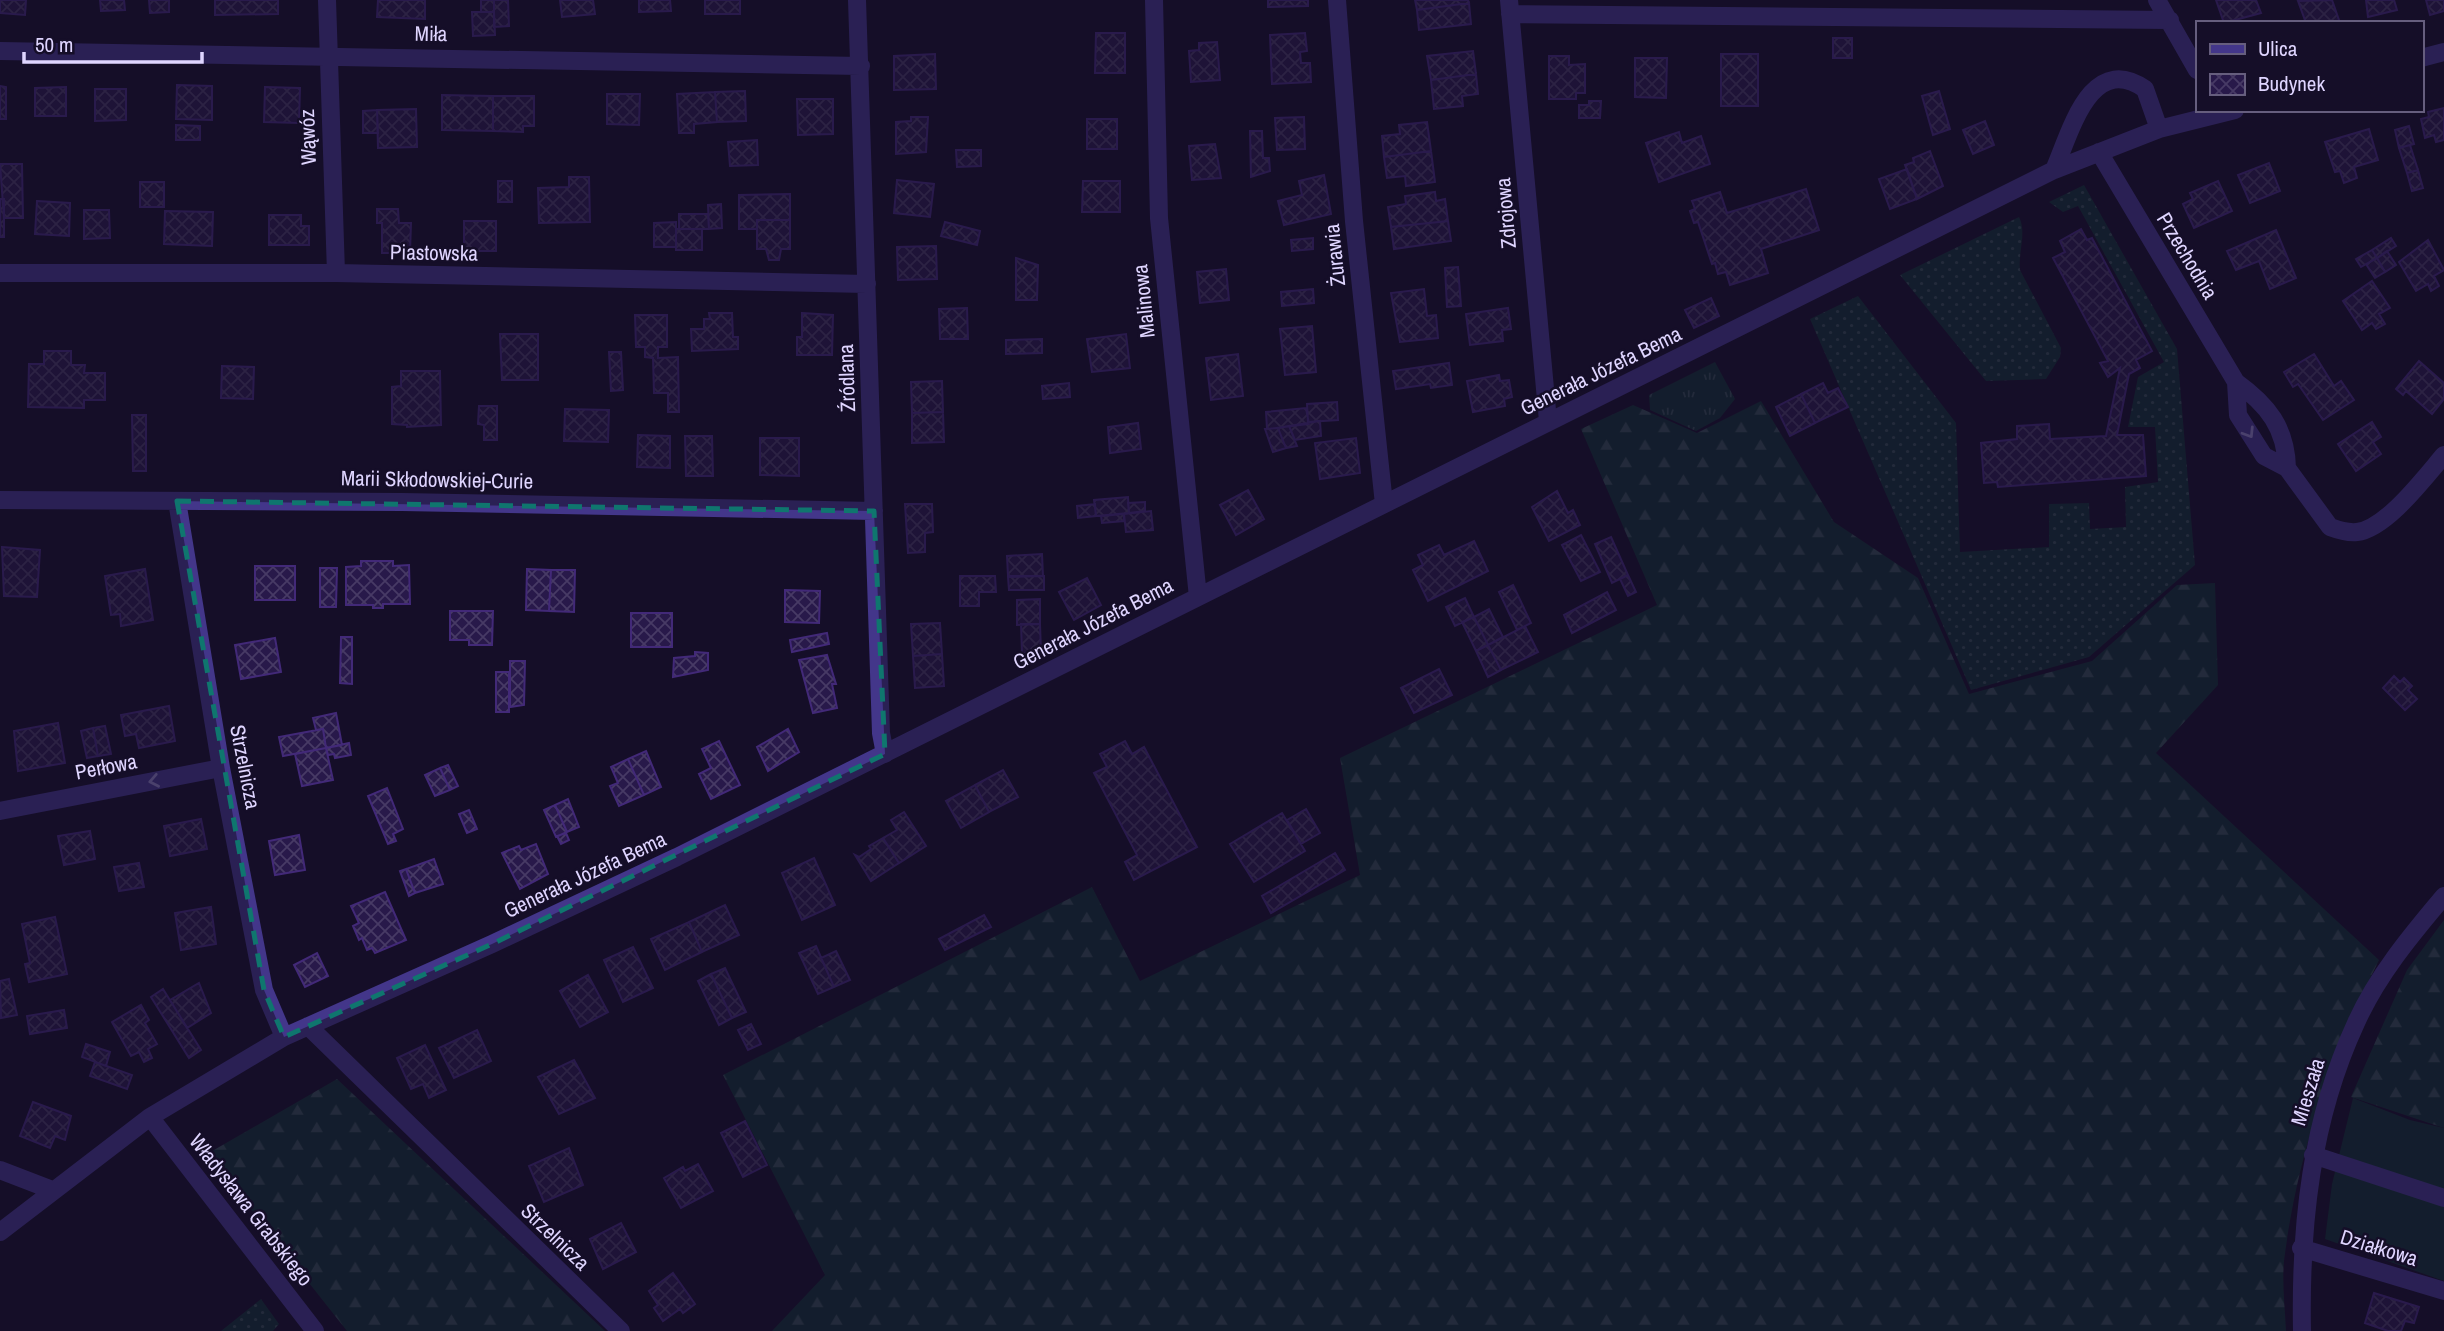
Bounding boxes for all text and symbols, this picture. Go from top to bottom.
street label: Miła [414,19,448,48]
scale bar [24,21,203,65]
legend [2196,21,2423,112]
text: 50 m [35,30,73,59]
text: Ulica [2258,34,2298,63]
text: Budynek [2258,69,2325,98]
street label: Wąwóz [292,108,323,165]
street label: Zdrojowa [1488,176,1523,250]
street label: Przechodnia [2150,207,2225,305]
street label: Żurawia [1317,222,1352,287]
street label: Piastowska [390,237,479,268]
street label: Malinowa [1125,262,1162,339]
street label: Generała Józefa Bema [1515,319,1687,422]
street label: Źródlana [831,343,862,412]
one-way arrow [2241,425,2254,438]
street label: Marii Skłodowskiej-Curie [341,463,533,496]
street label: Generała Józefa Bema [1008,570,1178,676]
street label: Strzelnicza [223,722,268,812]
street label: Perłowa [73,746,140,787]
one-way arrow [148,772,160,787]
street label: Generała Józefa Bema [499,824,671,925]
street label: Mieszała [2284,1054,2332,1129]
street label: Władysława Grabskiego [183,1128,320,1292]
street label: Strzelnicza [515,1197,596,1277]
street label: Działkowa [2337,1222,2422,1273]

